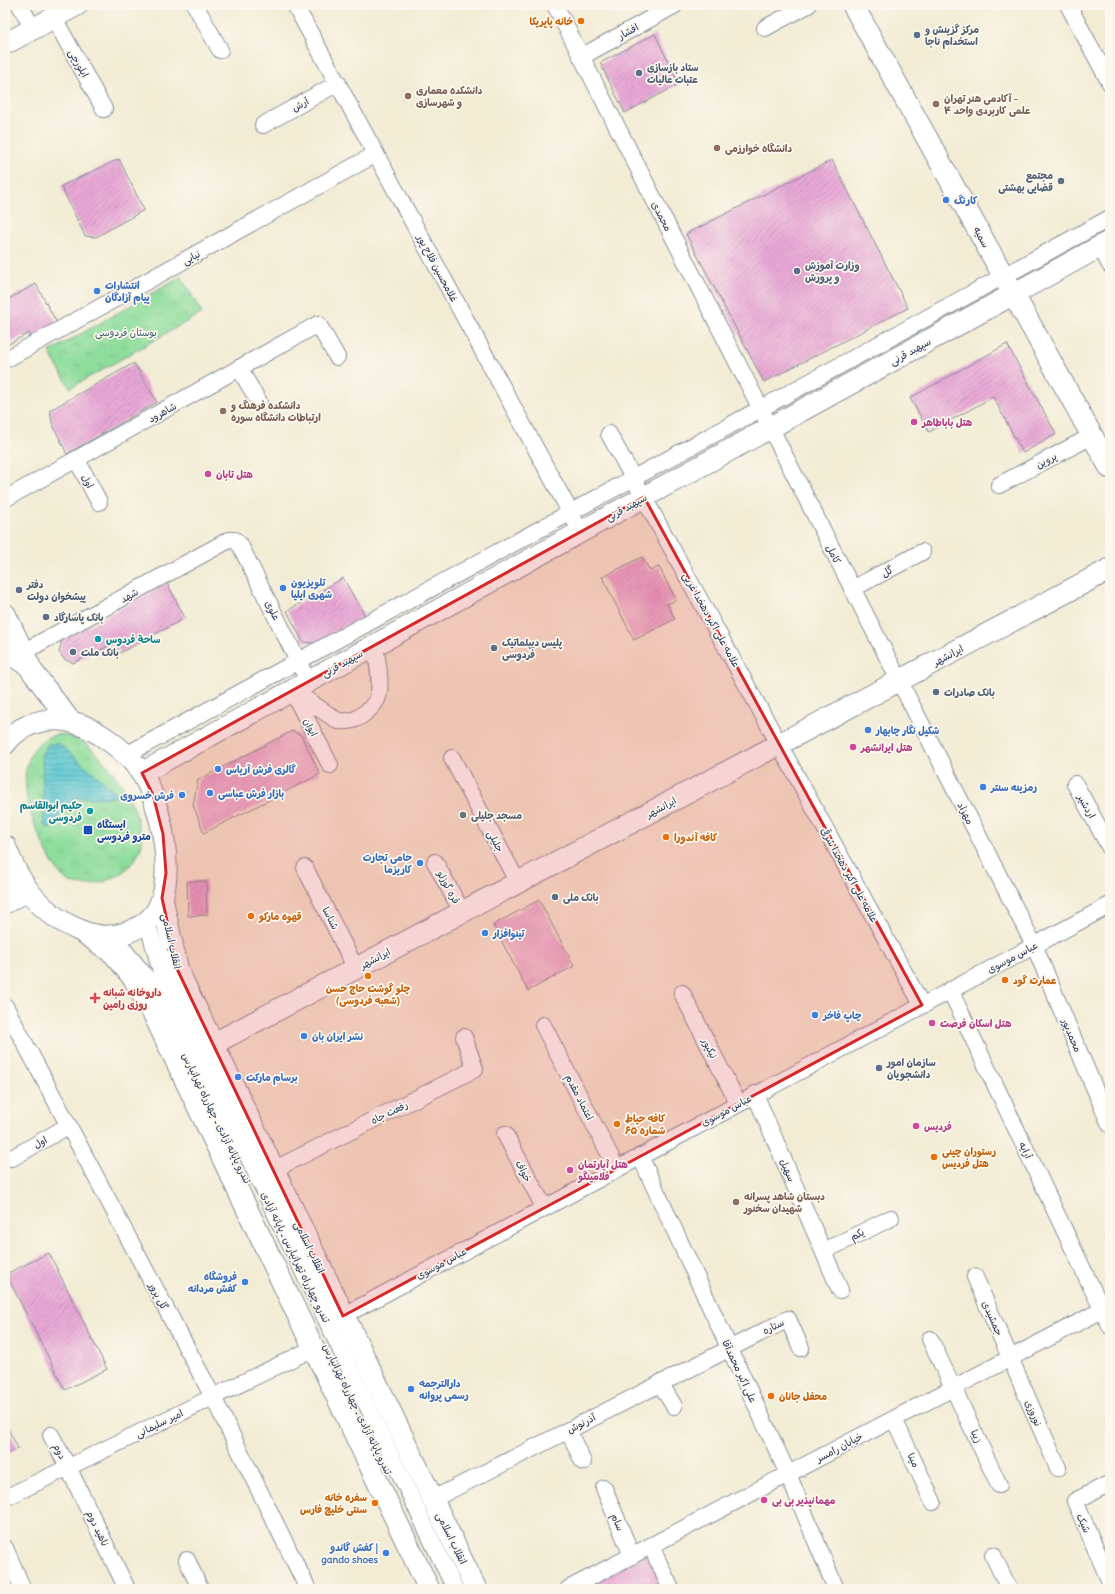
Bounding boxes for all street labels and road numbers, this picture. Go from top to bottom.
street label: افشار [615,21,641,43]
street label: ایلورچی [65,47,92,80]
street label: آرش [289,94,312,114]
street label: محمدی [649,199,675,233]
street label: سمیه [971,224,993,250]
street label: غلامحسین فلاح‌ پور [413,231,461,305]
street label: نیایی [180,247,203,268]
street label: سپهبد قرنی [887,335,934,369]
street label: شاهرود [146,399,179,425]
street label: پروین [1034,450,1059,471]
street label: اول [79,472,96,490]
street label: سپهبد قرنی [603,491,650,525]
street label: کامل [823,542,844,566]
street label: گل [879,563,895,580]
street label: علامه علی اکبر دهخدا غربی [679,570,743,671]
street label: شهد [118,585,141,606]
street label: علوی [261,598,283,623]
street label: ایرانشهر [930,642,966,669]
street label: سپهبد قرنی [319,647,366,681]
street label: ایوان [300,716,321,739]
street label: اردشیر [1074,791,1099,821]
street label: ایرانشهر [643,794,679,821]
street label: مهزاد [955,800,977,827]
street label: علامه علی اکبر دهخدا شرقی [817,825,881,926]
street label: جلیلی [484,828,507,855]
street label: قره گوزلو [434,868,463,906]
street label: شناسا [319,905,342,932]
street label: انقلاب اسلامی [158,912,184,970]
street label: عباس موسوی [985,939,1040,976]
street label: ایرانشهر [357,945,393,972]
street label: محمدپور [1058,1015,1084,1054]
street label: نیکپور [698,1035,720,1061]
street label: تندرو پایانه آزادی ـ چهارراه تهرانپارس [179,1051,254,1186]
street label: اعتماد مقدم [562,1072,597,1123]
street label: عباس موسوی [699,1092,754,1129]
street label: رفعت جاه [369,1098,410,1127]
street label: اول [31,1133,49,1151]
street label: آرایه [1016,1140,1035,1161]
street label: سهیل [777,1157,798,1184]
street label: خواف [513,1158,535,1184]
street label: تندرو چهارراه تهرانپارس ـ پایانه آزادی [258,1190,333,1325]
street label: انقلاب اسلامی [290,1219,328,1276]
street label: یکم [848,1225,867,1244]
street label: عباس موسوی [414,1245,469,1282]
street label: گل پرور [145,1279,171,1312]
street label: جمشیدی [979,1299,1006,1338]
street label: ستاره [760,1316,786,1337]
street label: علی اکبر محمدآقا [718,1338,760,1405]
street label: تندرو پایانه آزادی ـ چهارراه تهرانپارس [320,1342,395,1477]
street label: نوروزی [1022,1398,1045,1429]
street label: امیر سلیمانی [133,1406,186,1441]
street label: آذرنوش [565,1411,598,1436]
street label: زیبا [968,1428,985,1445]
street label: خیابان رامسر [813,1430,865,1466]
street label: دوم [48,1441,69,1463]
street label: مینا [905,1451,923,1470]
street label: ناهید دوم [82,1508,112,1549]
street label: انقلاب اسلامی [432,1510,470,1567]
street label: سام [607,1512,627,1534]
street label: شیک [1074,1512,1094,1535]

